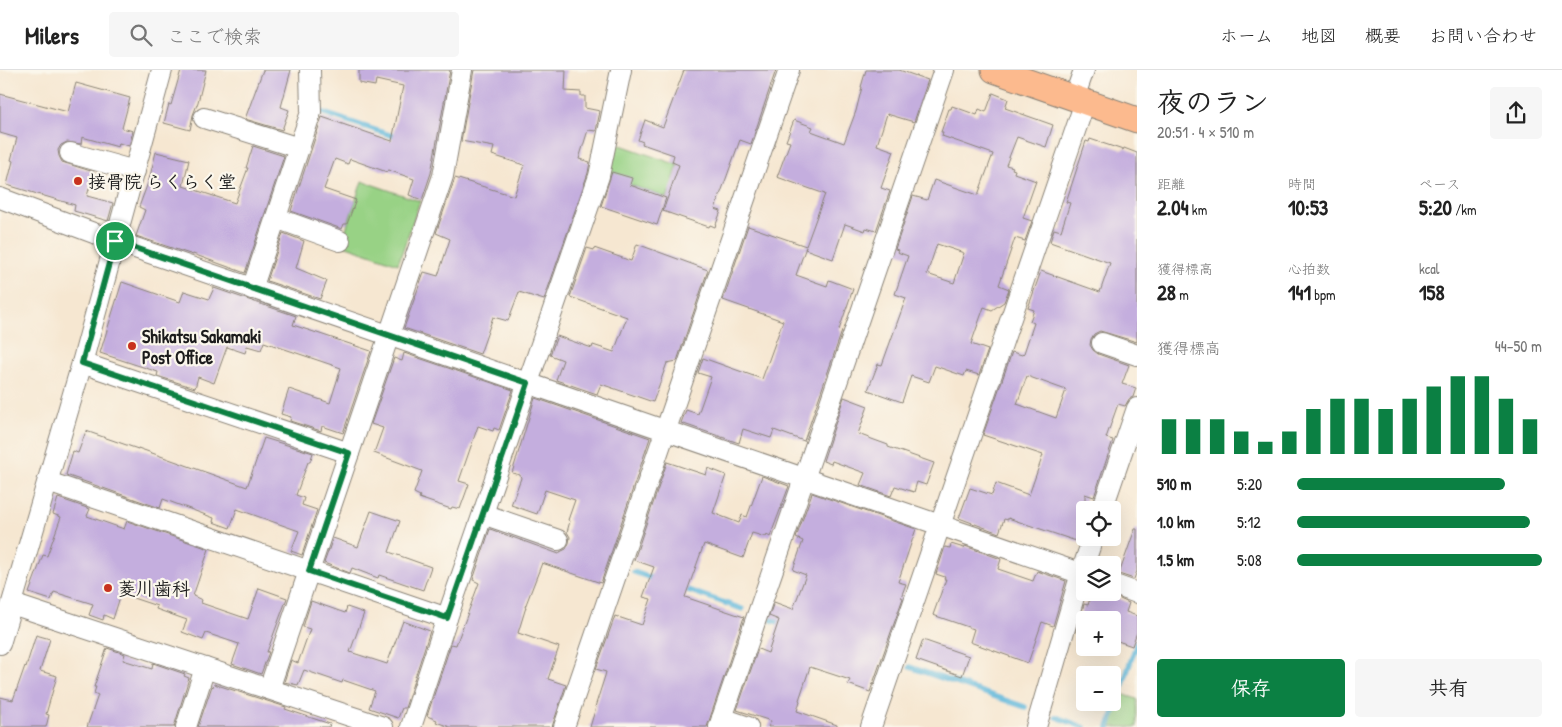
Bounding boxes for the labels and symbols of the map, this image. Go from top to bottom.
place label: 接骨院 らくらく堂 [88,169,236,194]
marker: 接骨院 らくらく堂 [72,175,84,187]
pin [94,220,136,262]
place label: Shikatsu Sakamaki Post Office [142,324,261,370]
marker: Shikatsu Sakamaki Post Office [126,340,138,352]
place label: 菱川歯科 [118,576,190,601]
marker: 菱川歯科 [102,582,114,594]

